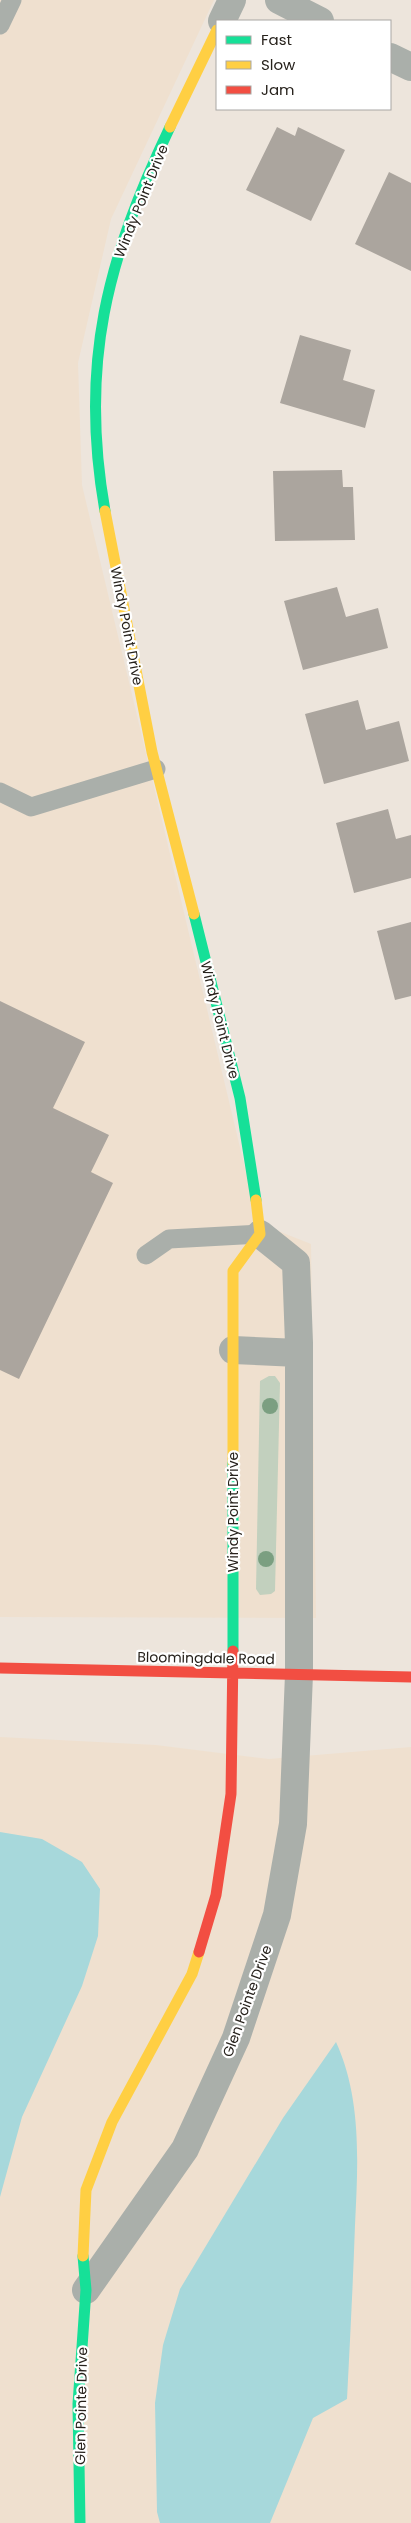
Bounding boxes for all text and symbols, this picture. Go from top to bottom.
legend [216,20,391,110]
text: Fast [261,29,292,50]
text: Slow [261,54,296,75]
text: Jam [261,79,295,100]
street label: Windy Point Drive [109,141,173,261]
street label: Windy Point Drive [106,565,148,687]
street label: Windy Point Drive [196,959,244,1081]
street label: Windy Point Drive [223,1451,243,1572]
street label: Bloomingdale Road [137,1647,275,1669]
street label: Glen Pointe Drive [217,1942,277,2060]
street label: Glen Pointe Drive [70,2347,92,2465]

